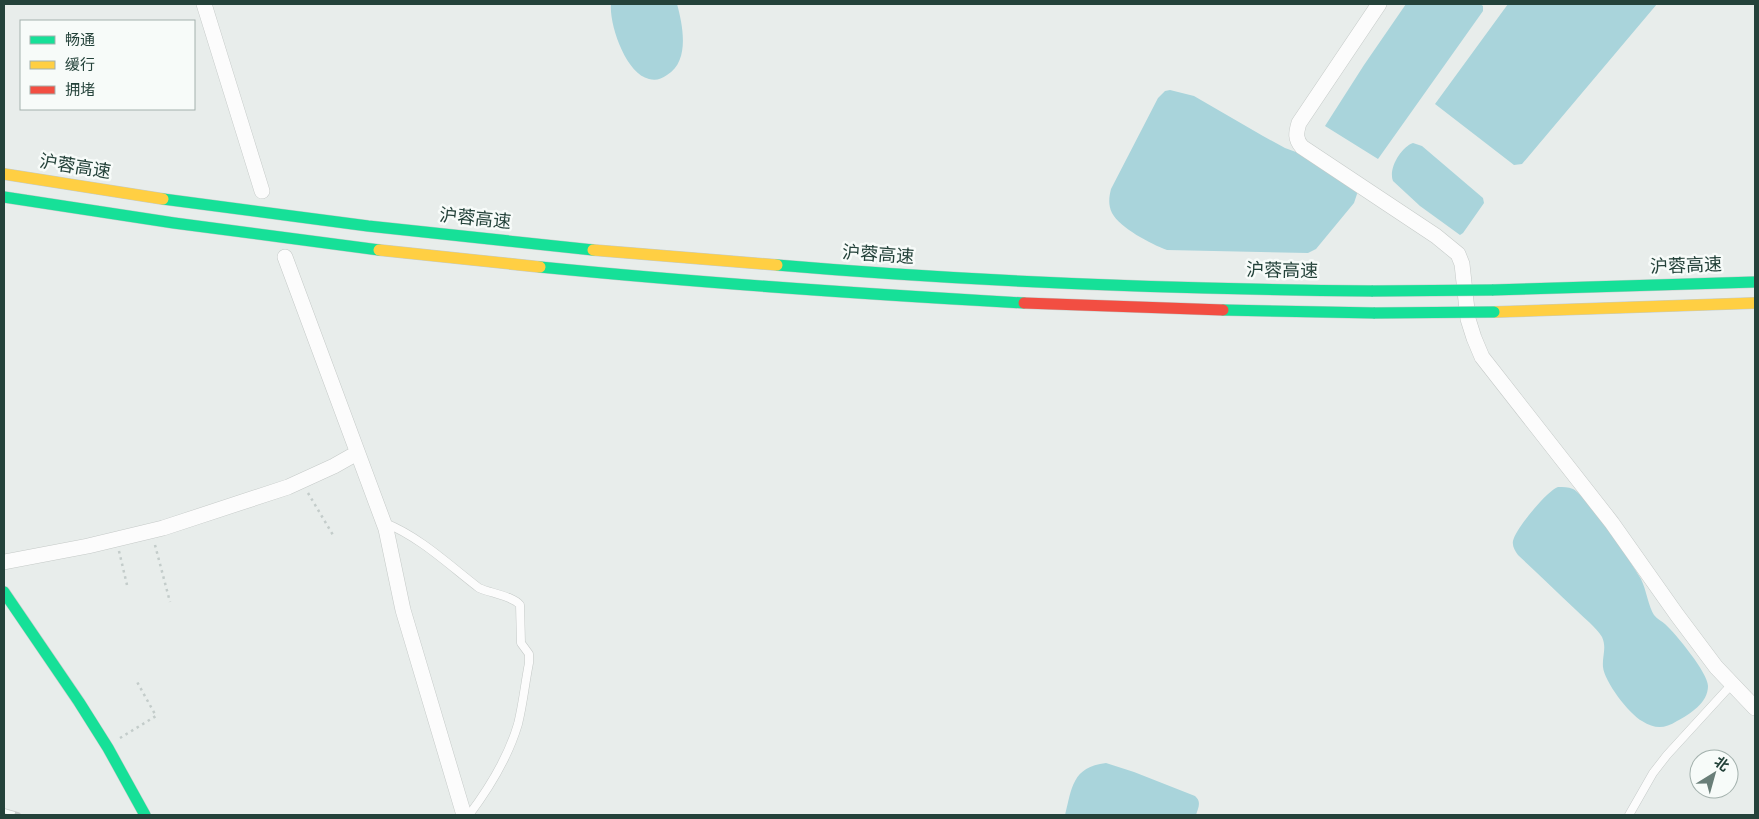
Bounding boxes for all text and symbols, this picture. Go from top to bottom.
legend [20,20,195,110]
text: 畅通 [65,32,95,51]
text: 缓行 [65,57,95,76]
text: 拥堵 [65,82,95,101]
street label: 沪蓉高速 [38,151,112,185]
street label: 沪蓉高速 [438,205,512,235]
street label: 沪蓉高速 [841,242,915,270]
street label: 沪蓉高速 [1650,254,1722,280]
street label: 沪蓉高速 [1246,260,1318,284]
north arrow [1689,749,1739,799]
text: 北 [1710,754,1732,776]

